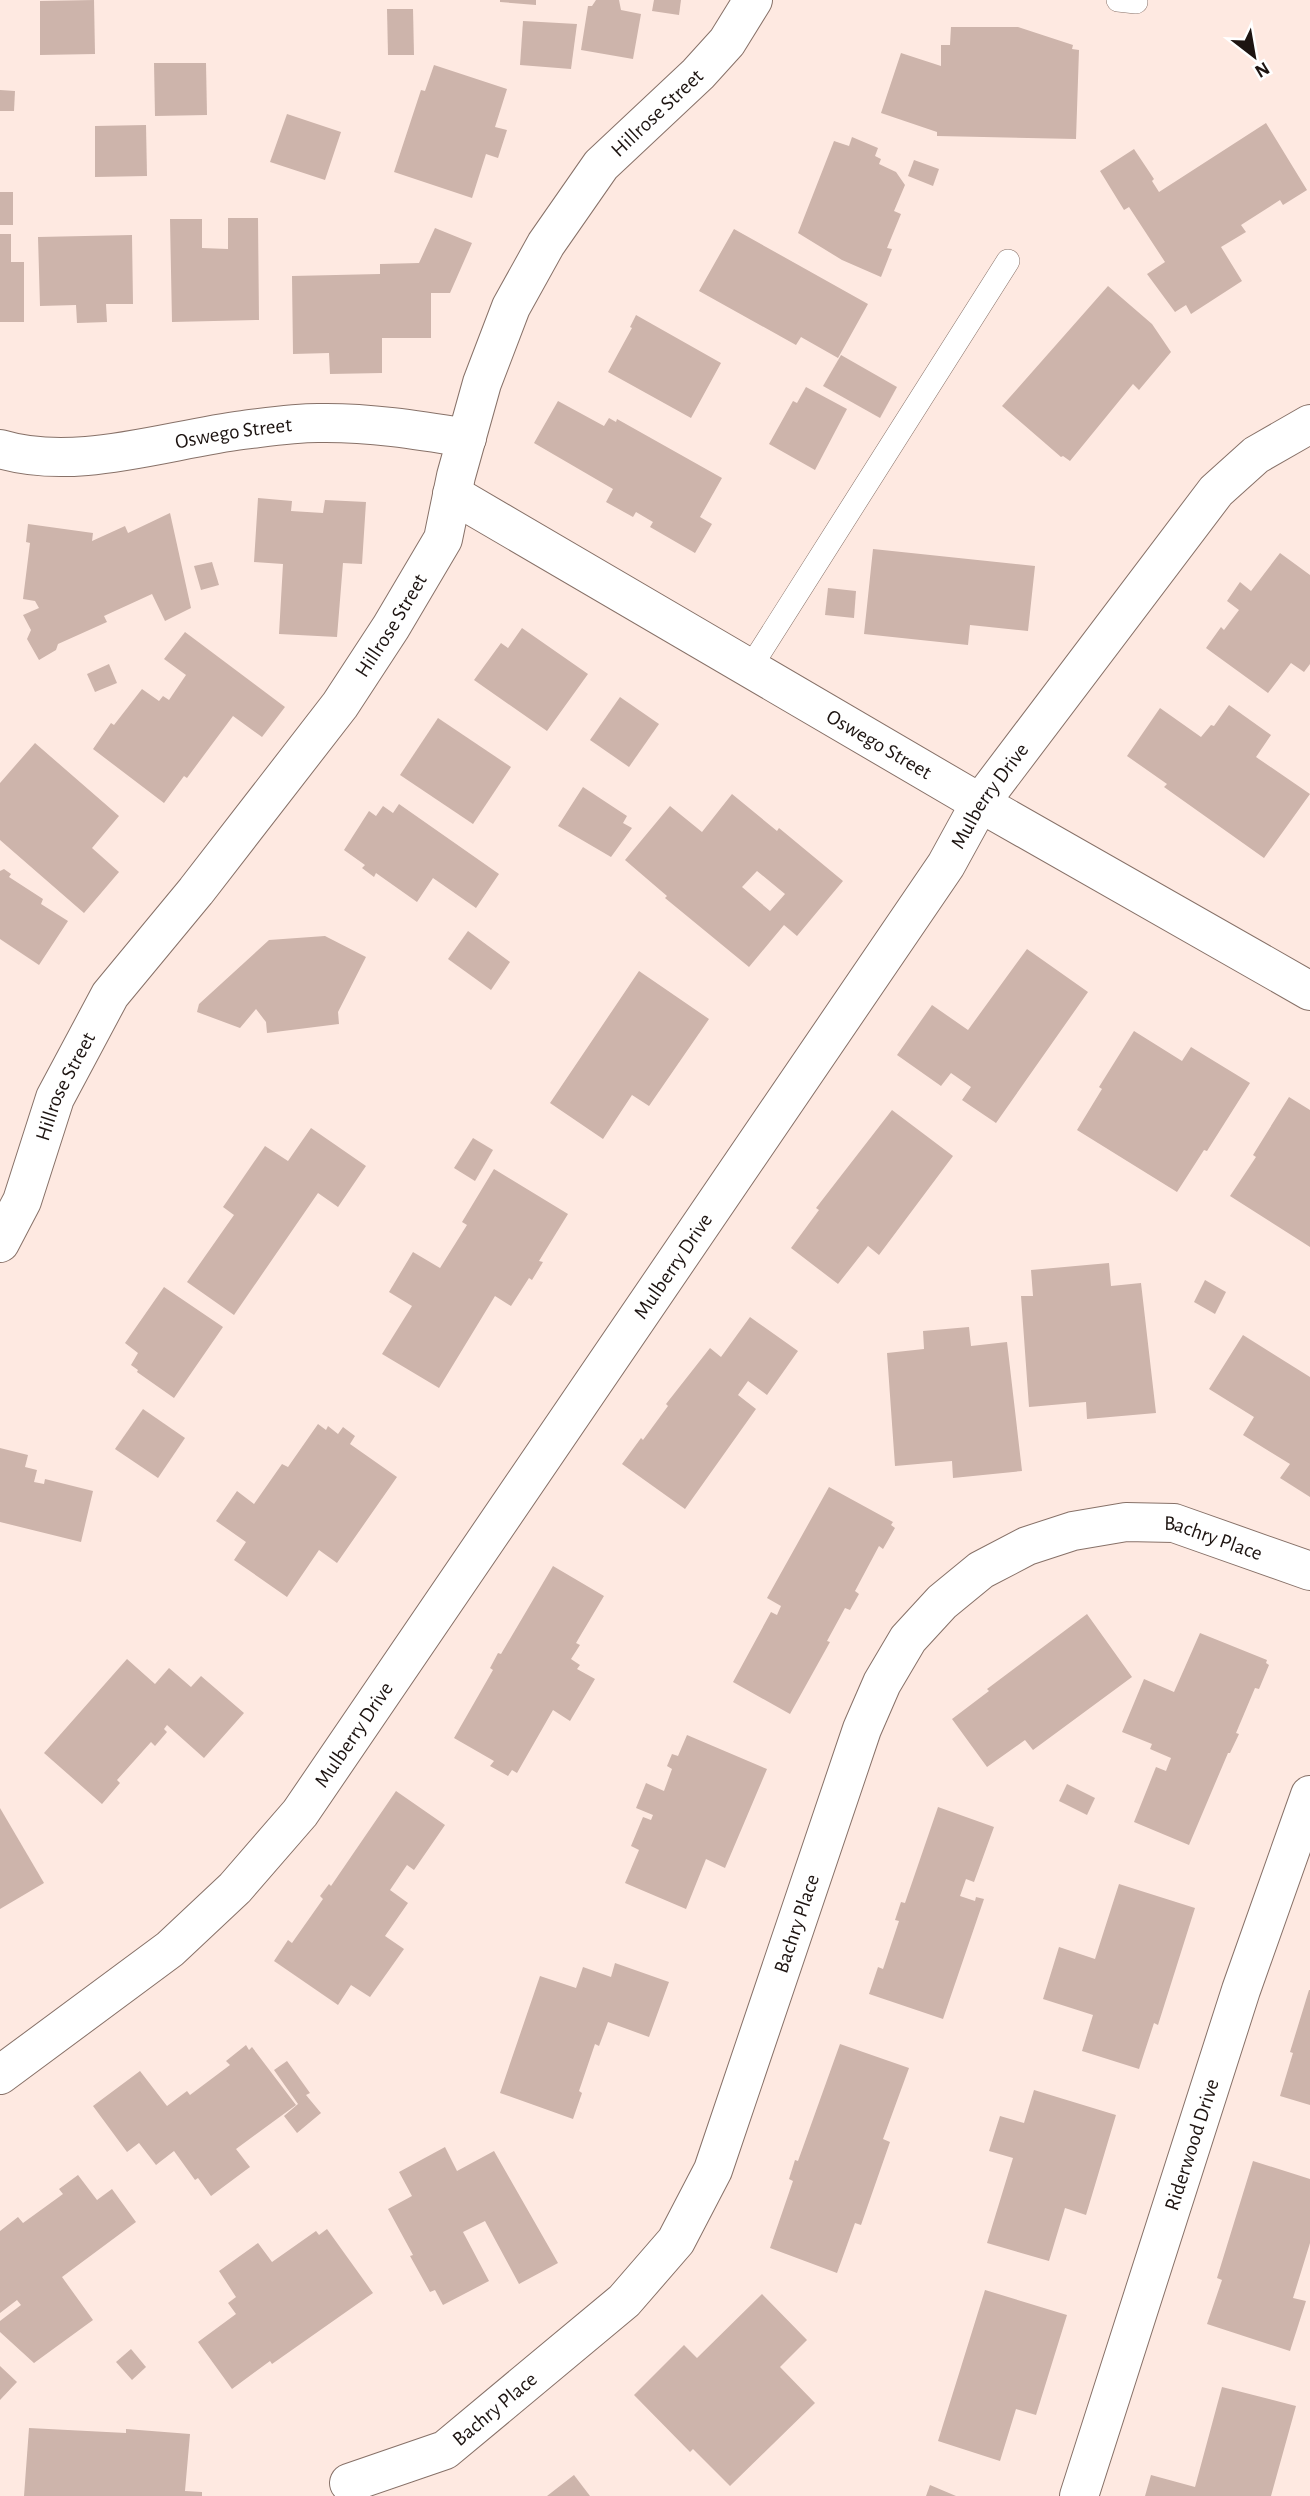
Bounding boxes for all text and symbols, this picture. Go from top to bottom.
north arrow [1219,21,1289,91]
text: N [1251,58,1273,81]
street label: Hillrose Street [607,65,707,160]
street label: Oswego Street [173,414,293,452]
street label: Hillrose Street [351,570,431,681]
street label: Oswego Street [823,705,936,783]
street label: Mulberry Drive [947,739,1032,852]
street label: Hillrose Street [32,1028,99,1143]
street label: Mulberry Drive [630,1209,716,1322]
street label: Bachry Place [1164,1512,1265,1564]
street label: Mulberry Drive [310,1678,397,1791]
street label: Bachry Place [770,1871,823,1976]
street label: Riderwood Drive [1161,2076,1222,2213]
street label: Bachry Place [448,2368,541,2450]

